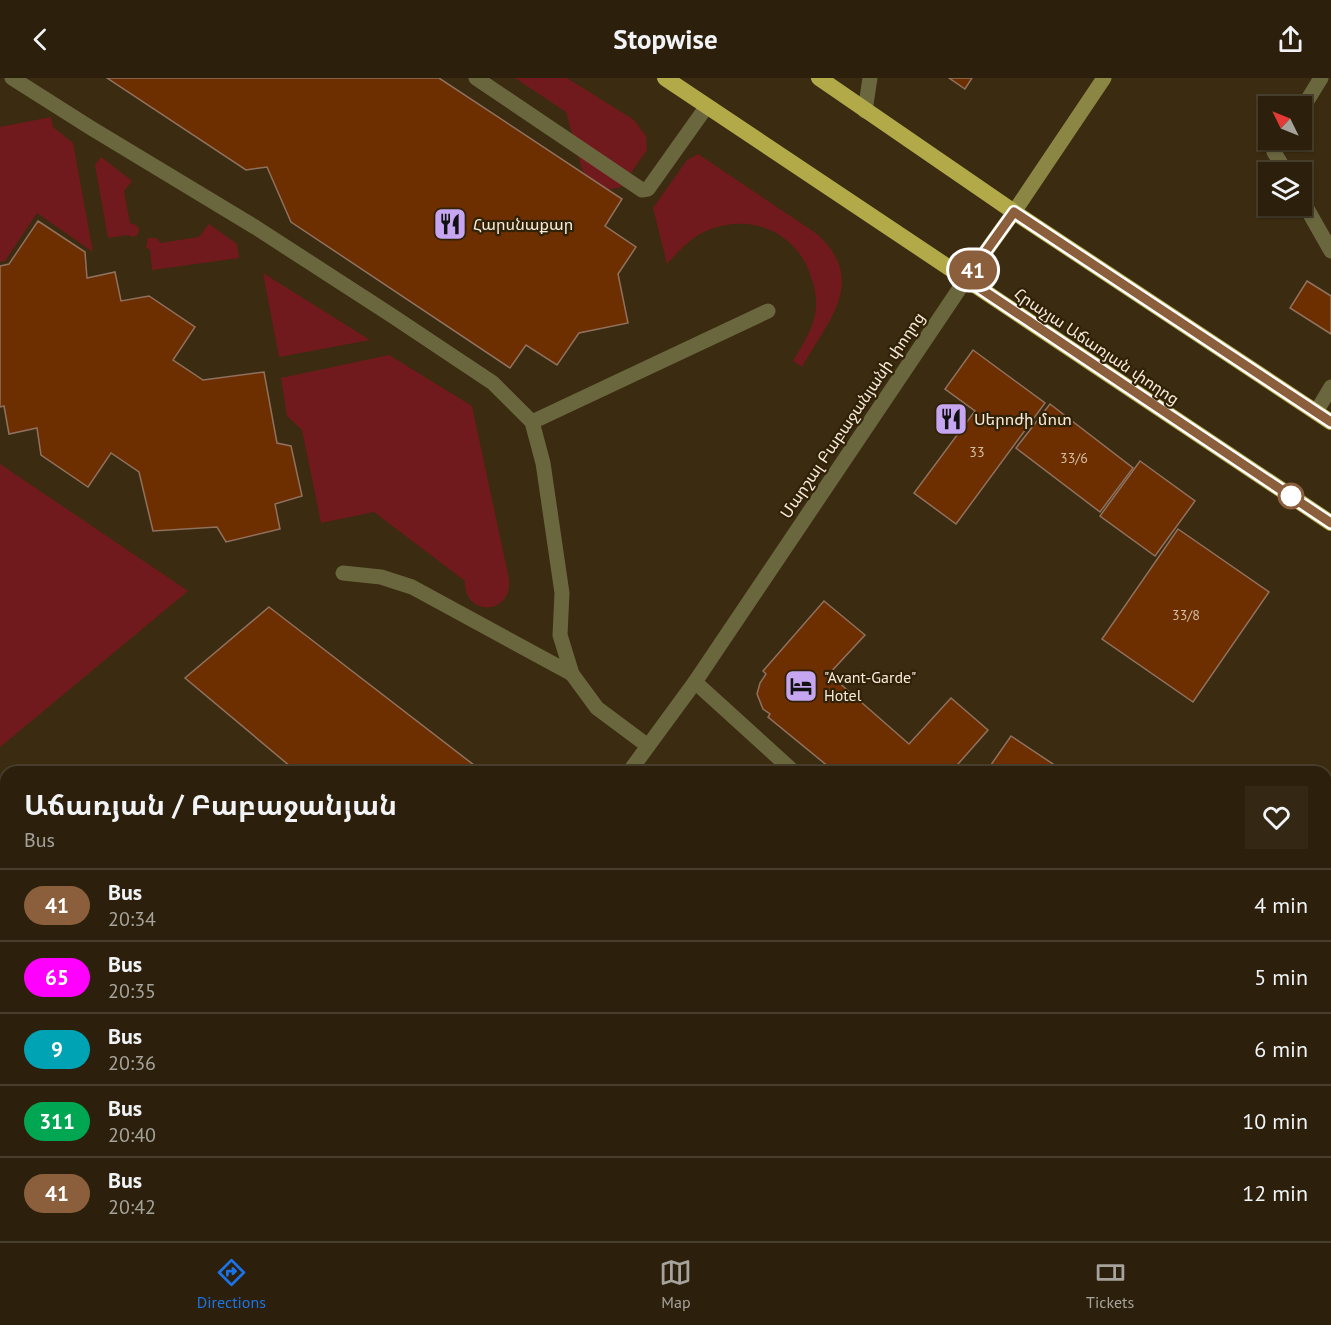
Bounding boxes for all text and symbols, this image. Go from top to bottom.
text: Stopwise [613,22,718,56]
icon: back [24,23,57,56]
icon: share [1274,23,1307,56]
north arrow [1258,96,1312,150]
map controls [1258,96,1312,216]
button: layers [1258,162,1312,216]
restaurant icon: Հարսնաքար [432,206,468,242]
place label: Հարսնաքար [473,214,573,234]
line badge: 41 [946,250,1000,290]
text: 41 [961,257,985,284]
street label: Հրաչյա Աճառյան փողոց [1011,283,1183,409]
street label: Մարշալ Բաբաջանյանի փողոց [775,308,929,522]
restaurant icon: Սերոժի մոտ [933,401,969,437]
place label: Սերոժի մոտ [974,409,1072,429]
house number: 33 [969,443,985,461]
house number: 33/6 [1060,449,1088,467]
unlabelled marker [1278,483,1304,509]
house number: 33/8 [1172,606,1200,624]
place label: "Avant-Garde" Hotel [824,667,916,705]
hotel icon: "Avant-Garde" Hotel [783,668,819,704]
text: Աճառյան / Բաբաջանյան [24,786,397,823]
button: heart [1245,786,1308,849]
text: Bus [24,827,55,853]
text: Bus [108,878,142,906]
text: 4 min [1254,891,1308,919]
text: 41 [45,892,69,919]
text: 20:34 [108,906,156,932]
text: Bus [108,950,142,978]
text: 5 min [1254,963,1308,991]
text: 65 [45,964,69,991]
text: 20:35 [108,978,156,1004]
text: Bus [108,1022,142,1050]
text: 6 min [1254,1035,1308,1063]
text: 9 [51,1036,63,1063]
text: 20:36 [108,1050,156,1076]
text: Bus [108,1094,142,1122]
text: 10 min [1242,1107,1308,1135]
text: 311 [39,1108,75,1135]
text: 20:40 [108,1122,156,1148]
text: Bus [108,1166,142,1194]
text: 12 min [1242,1179,1308,1207]
text: 41 [45,1180,69,1207]
text: 20:42 [108,1194,156,1220]
tab: Directions [197,1256,266,1312]
tab: Map [659,1256,692,1312]
tab: Tickets [1086,1256,1134,1312]

